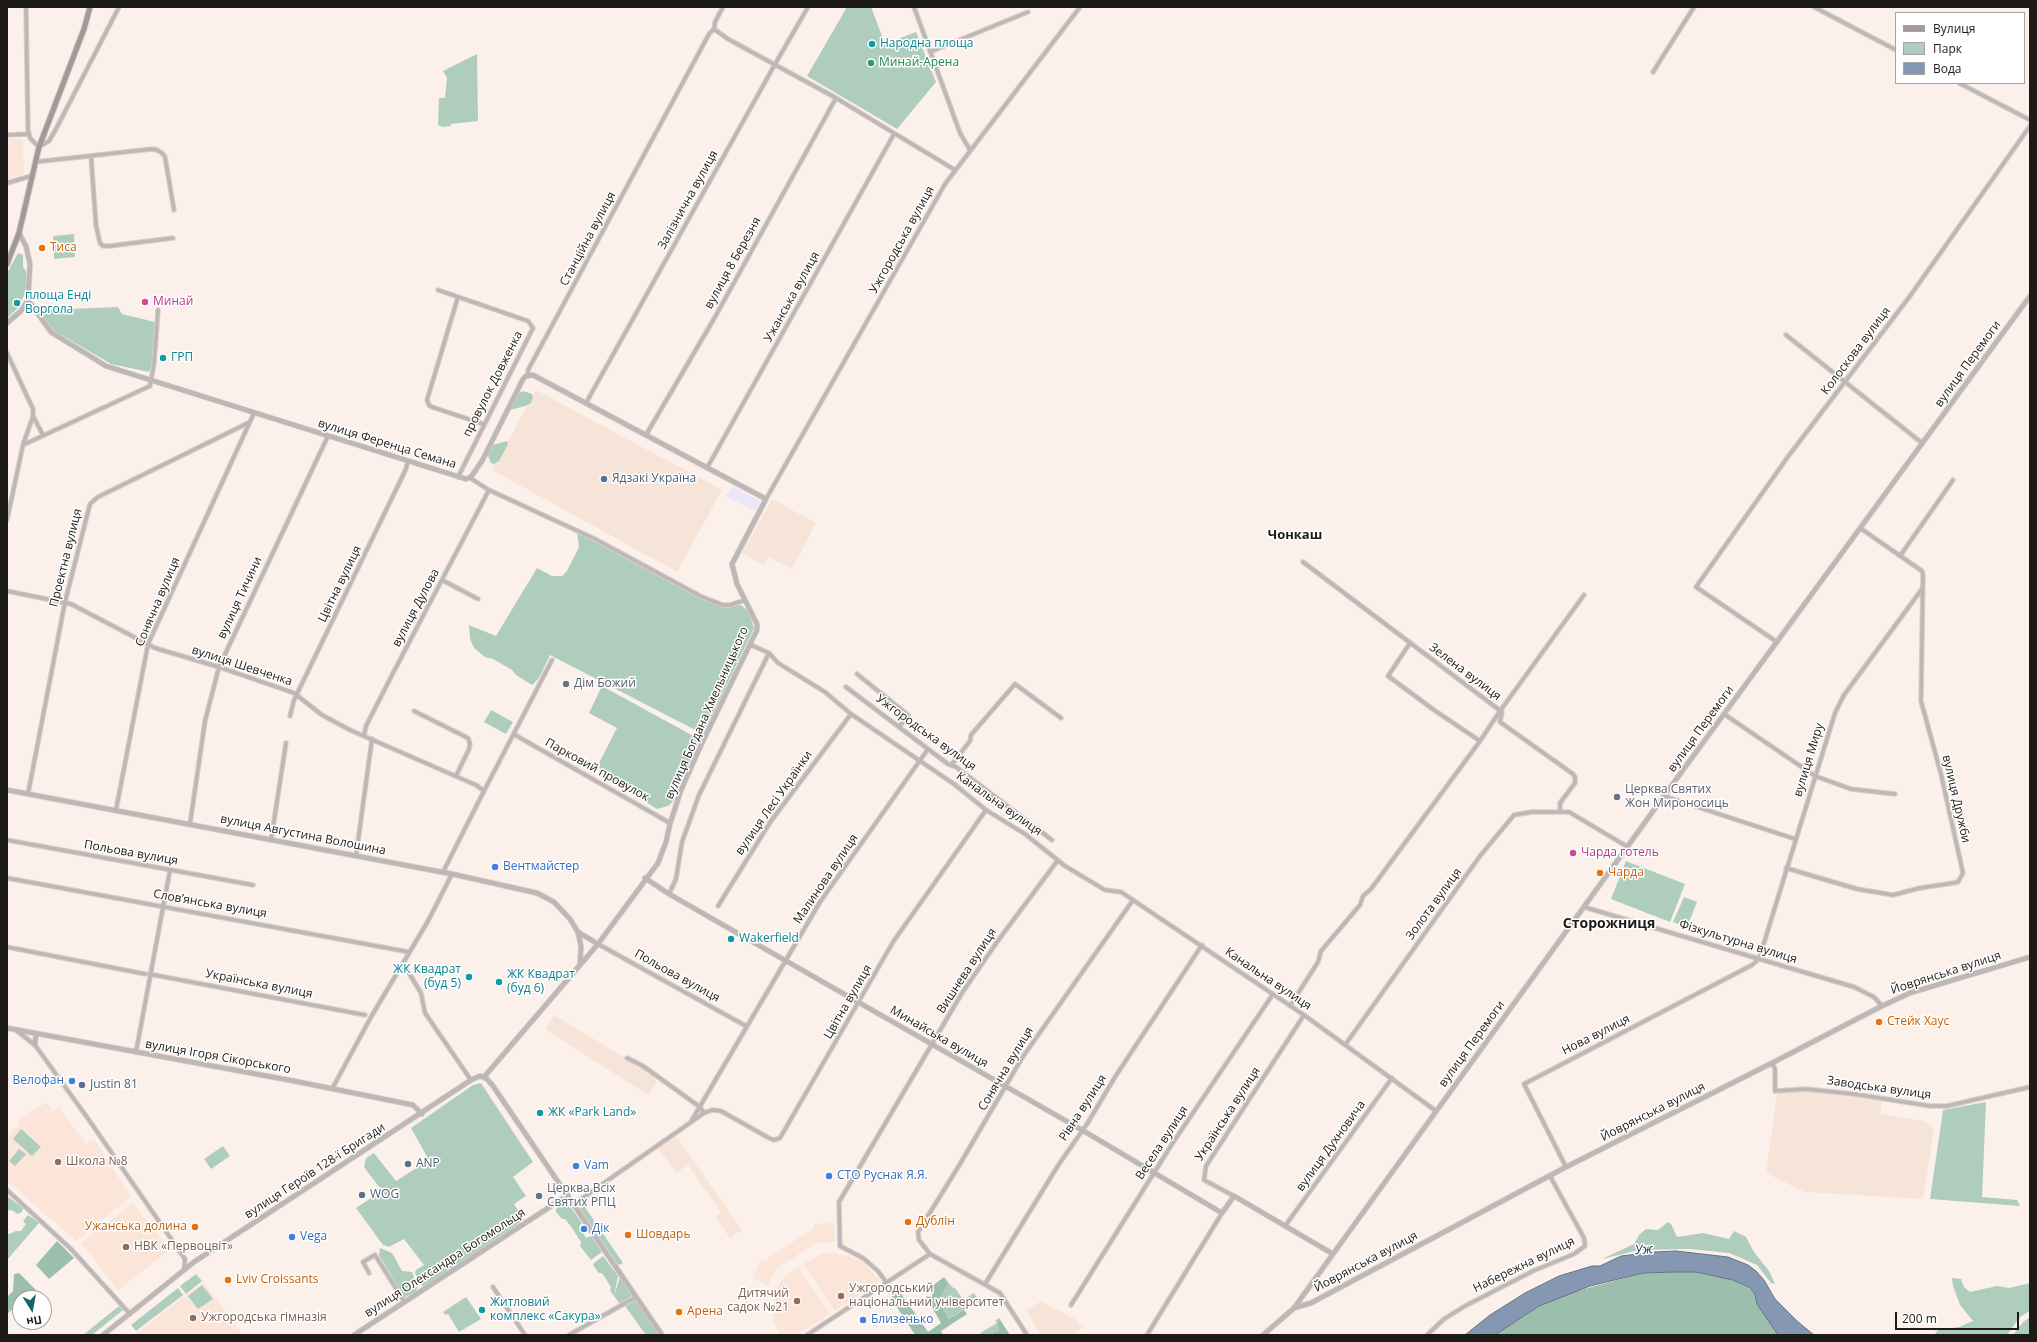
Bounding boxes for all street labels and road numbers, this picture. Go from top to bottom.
street label: Залізнична вулиця [655,148,721,252]
street label: Ужгородська вулиця [867,184,937,296]
street label: Станційна вулиця [557,189,619,289]
street label: вулиця 8 Березня [702,215,764,311]
street label: Ужанська вулиця [761,249,823,345]
street label: Колоскова вулиця [1818,304,1894,398]
street label: вулиця Перемоги [1932,318,2004,410]
street label: провулок Довженка [460,329,526,439]
street label: вулиця Ференца Семана [316,416,458,472]
street label: Проектна вулиця [47,507,85,609]
street label: Цвітна вулиця [315,543,365,625]
street label: Сонячна вулиця [133,555,183,649]
street label: вулиця Тичини [215,555,265,641]
street label: вулиця Дулова [389,566,443,650]
street label: вулиця Богдана Хмельницького [662,624,752,802]
street label: Зелена вулиця [1426,640,1504,704]
street label: вулиця Шевченка [190,643,294,689]
street label: вулиця Перемоги [1665,683,1737,775]
street label: Ужгородська вулиця [873,692,979,774]
street label: вулиця Миру [1791,721,1827,799]
street label: Парковий провулок [543,735,651,805]
street label: вулиця Лесі Українки [733,748,815,858]
street label: вулиця Дружби [1939,754,1973,844]
street label: Канальна вулиця [953,769,1045,839]
street label: вулиця Августина Волошина [219,812,387,858]
street label: Малинова вулиця [791,831,861,927]
street label: Польова вулиця [83,838,179,868]
street label: Золота вулиця [1403,865,1465,943]
street label: Словʼянська вулиця [152,887,268,921]
street label: Фізкультурна вулиця [1677,917,1799,967]
street label: Вишнева вулиця [934,926,1000,1016]
street label: Канальна вулиця [1222,945,1314,1013]
street label: Польова вулиця [632,947,722,1005]
street label: Йоврянська вулиця [1889,948,2003,998]
street label: Цвітна вулиця [821,962,875,1042]
street label: Українська вулиця [204,967,314,1001]
street label: вулиця Перемоги [1436,998,1508,1090]
street label: Минайська вулиця [887,1003,991,1071]
street label: Нова вулиця [1560,1012,1632,1058]
street label: Сонячна вулиця [975,1024,1037,1114]
street label: вулиця Ігоря Сікорського [144,1037,292,1077]
street label: Українська вулиця [1192,1065,1264,1163]
street label: Рівна вулиця [1056,1072,1110,1144]
street label: Заводська вулиця [1826,1074,1932,1102]
street label: Йоврянська вулиця [1598,1079,1708,1145]
street label: вулиця Духновича [1293,1098,1369,1194]
street label: Весела вулиця [1133,1103,1191,1183]
street label: вулиця Героїв 128-ї Бригади [242,1120,388,1222]
street label: вулиця Олександра Богомольця [362,1206,528,1320]
street label: Йоврянська вулиця [1312,1229,1420,1295]
street label: Набережна вулиця [1471,1234,1577,1296]

